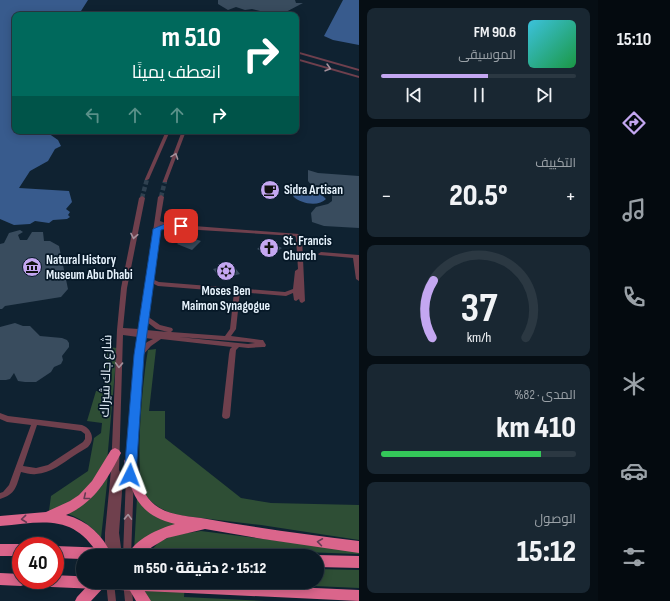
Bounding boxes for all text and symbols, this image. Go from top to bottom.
text: 510 m [161,21,221,54]
text: 90.6 FM [474,23,516,42]
icon: right [235,28,287,80]
text: 15:10 [617,29,651,50]
text: الموسيقى [458,47,516,63]
text: انعطف يمينًا [132,62,221,83]
one-way arrow [324,63,331,72]
icon: previous [403,84,425,106]
icon: pause [468,84,490,106]
icon: next [533,84,555,106]
icon: left [82,104,104,126]
icon: ahead [124,104,146,126]
icon: ahead [166,104,188,126]
icon: right [208,104,230,126]
icon: directions [620,109,648,137]
one-way arrow [170,152,178,159]
text: التكييف [535,155,576,171]
text: 20.5° [449,178,508,214]
cafe icon: Sidra Artisan [259,179,281,201]
place label: Sidra Artisan [284,182,343,198]
text: − [381,183,392,210]
text: + [565,183,576,210]
icon: music [620,196,648,224]
pin [164,209,198,243]
icon: arrive [170,215,192,237]
one-way arrow [130,233,139,239]
place label: St. Francis Church [283,233,332,264]
church icon: St. Francis Church [258,237,280,259]
place label: Natural History Museum Abu Dhabi [46,252,133,283]
museum icon: Natural History Museum Abu Dhabi [21,256,43,278]
synagogue icon: Moses Ben Maimon Synagogue [215,260,237,282]
place label: Moses Ben Maimon Synagogue [182,283,271,314]
icon: phone [620,283,648,311]
text: 37 [460,284,498,333]
text: km/h [466,329,491,346]
street label: شارع جاك شيراك [97,334,115,418]
one-way arrow [115,362,123,368]
icon: climate [620,370,648,398]
text: المدى · 82% [514,387,576,403]
text: 410 km [496,410,576,446]
position arrow [109,454,151,496]
icon: car [620,457,648,485]
one-way arrow [84,492,91,499]
text: الوصول [535,511,576,527]
one-way arrow [21,514,27,523]
one-way arrow [124,514,133,520]
text: 15:12 [517,534,576,570]
speed limit sign: 40 [12,537,64,589]
one-way arrow [317,538,323,547]
icon: filters [620,543,648,571]
text: 15:12 · 2 دقيقة · 550 m [134,559,266,578]

